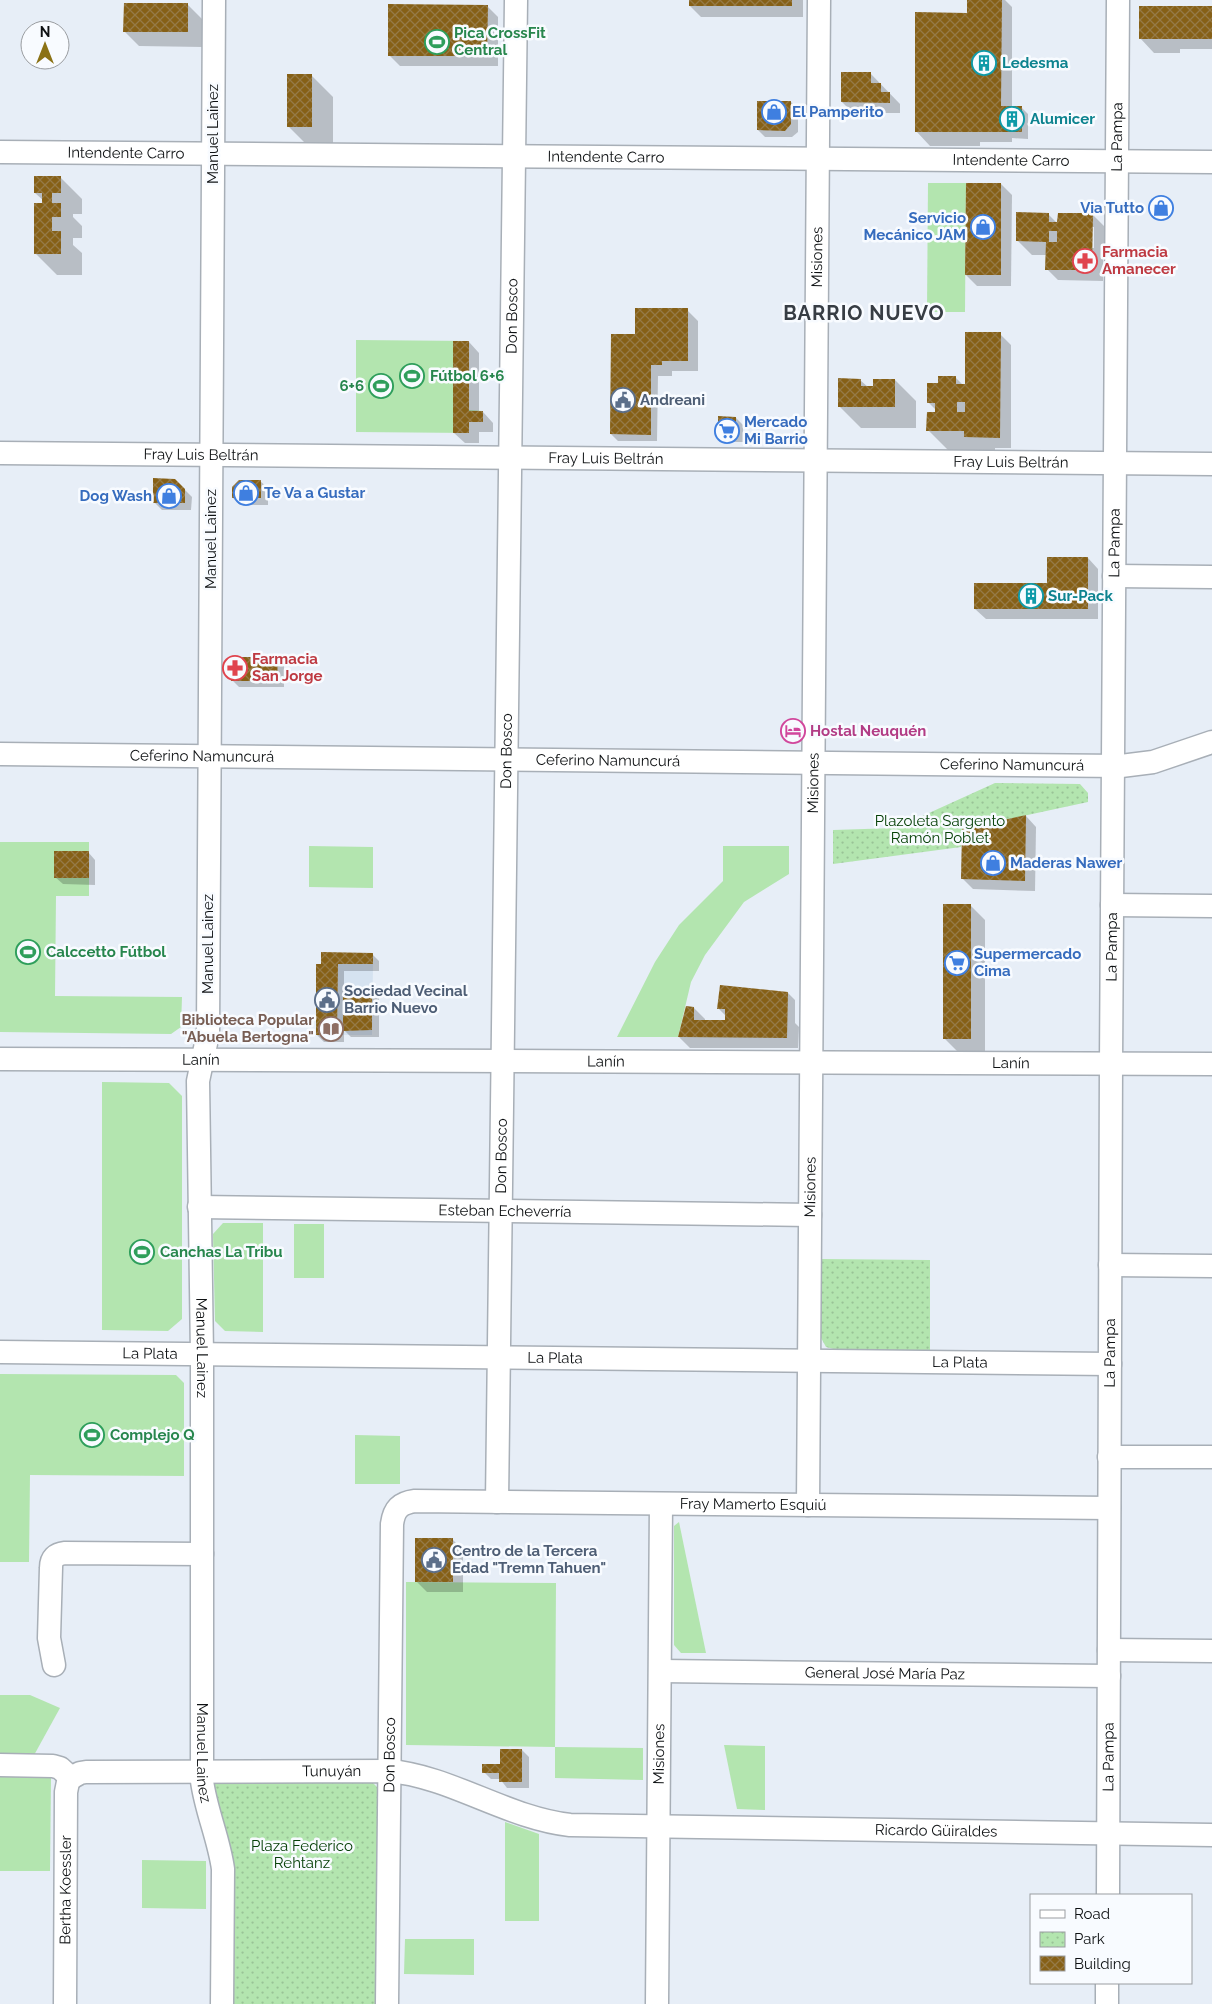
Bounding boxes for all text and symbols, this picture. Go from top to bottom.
north arrow [20,20,70,70]
text: N [40,24,50,40]
place label: Pica CrossFit Central [454,24,546,59]
sports icon: Pica CrossFit Central [424,29,450,55]
building icon: Ledesma [971,50,997,76]
place label: Ledesma [1002,54,1069,72]
street label: Manuel Lainez [204,84,222,184]
shop icon: El Pamperito [761,99,787,125]
street label: La Pampa [1108,102,1126,172]
place label: El Pamperito [792,103,884,121]
building icon: Alumicer [999,106,1025,132]
place label: Alumicer [1030,110,1095,128]
street label: Intendente Carro [67,144,185,163]
street label: Intendente Carro [547,148,665,166]
street label: Intendente Carro [952,151,1070,170]
shop icon: Via Tutto [1148,195,1174,221]
place label: Via Tutto [1080,199,1144,217]
place label: Servicio Mecánico JAM [863,209,966,244]
shop icon: Servicio Mecánico JAM [970,214,996,240]
street label: Misiones [808,227,826,287]
place label: Farmacia Amanecer [1102,243,1176,278]
pharmacy icon: Farmacia Amanecer [1072,248,1098,274]
street label: Don Bosco [503,278,521,354]
district label: BARRIO NUEVO [783,301,945,325]
sports icon: Fútbol 6+6 [399,363,425,389]
place label: Fútbol 6+6 [430,367,504,385]
sports icon: 6+6 [368,373,394,399]
place label: 6+6 [339,377,364,395]
public building icon: Andreani [610,387,636,413]
place label: Andreani [640,391,705,409]
place label: Mercado Mi Barrio [744,413,808,448]
supermarket icon: Mercado Mi Barrio [714,418,740,444]
street label: Fray Luis Beltrán [143,445,259,464]
street label: Fray Luis Beltrán [548,449,664,468]
street label: Fray Luis Beltrán [953,453,1069,472]
shop icon: Te Va a Gustar [233,480,259,506]
shop icon: Dog Wash [156,483,182,509]
place label: Te Va a Gustar [264,484,365,502]
place label: Dog Wash [80,487,152,505]
street label: Manuel Lainez [202,489,220,589]
street label: La Pampa [1105,508,1124,578]
building icon: Sur-Pack [1018,583,1044,609]
place label: Sur-Pack [1048,587,1114,605]
place label: Farmacia San Jorge [252,650,323,685]
pharmacy icon: Farmacia San Jorge [222,655,248,681]
street label: Don Bosco [497,713,516,789]
hotel icon: Hostal Neuquén [780,718,806,744]
place label: Hostal Neuquén [810,722,926,740]
street label: Ceferino Namuncurá [130,746,274,766]
street label: Ceferino Namuncurá [536,751,680,770]
street label: Misiones [804,753,822,813]
street label: Ceferino Namuncurá [940,755,1084,775]
park label: Plazoleta Sargento Ramón Poblet [875,812,1005,847]
shop icon: Maderas Nawer [980,850,1006,876]
place label: Maderas Nawer [1010,854,1122,872]
street label: Manuel Lainez [199,894,217,994]
street label: La Pampa [1103,912,1121,982]
sports icon: Calccetto Fútbol [15,939,41,965]
place label: Calccetto Fútbol [46,943,166,961]
place label: Supermercado Cima [974,945,1081,980]
supermarket icon: Supermercado Cima [944,950,970,976]
place label: Sociedad Vecinal Barrio Nuevo [344,982,468,1017]
public building icon: Sociedad Vecinal Barrio Nuevo [314,987,340,1013]
place label: Biblioteca Popular "Abuela Bertogna" [181,1011,314,1046]
library icon: Biblioteca Popular "Abuela Bertogna" [318,1016,344,1042]
street label: Lanín [182,1051,220,1069]
street label: Lanín [587,1052,625,1071]
street label: Lanín [992,1054,1030,1072]
street label: Don Bosco [492,1118,511,1194]
street label: Misiones [801,1157,820,1217]
street label: Esteban Echeverría [438,1201,572,1221]
sports icon: Canchas La Tribu [129,1239,155,1265]
place label: Canchas La Tribu [160,1243,283,1261]
street label: Manuel Lainez [192,1298,211,1398]
street label: La Pampa [1101,1318,1119,1388]
street label: La Plata [122,1344,178,1363]
street label: La Plata [527,1349,583,1367]
street label: La Plata [932,1353,988,1372]
sports icon: Complejo Q [79,1422,105,1448]
place label: Complejo Q [110,1426,195,1444]
street label: Fray Mamerto Esquiú [680,1495,827,1514]
place label: Centro de la Tercera Edad "Tremn Tahuen" [452,1542,606,1577]
public building icon: Centro de la Tercera Edad "Tremn Tahuen" [421,1547,447,1573]
street label: General José María Paz [805,1664,965,1683]
street label: Manuel Lainez [193,1703,215,1805]
street label: Don Bosco [380,1717,399,1793]
street label: La Pampa [1099,1722,1118,1792]
street label: Misiones [650,1724,668,1784]
street label: Tunuyán [302,1762,361,1780]
street label: Ricardo Güiraldes [875,1821,997,1841]
street label: Bertha Koessler [56,1834,75,1945]
park label: Plaza Federico Rehtanz [251,1837,353,1872]
legend [1030,1894,1192,1984]
text: Road [1074,1905,1110,1923]
text: Park [1074,1930,1105,1948]
text: Building [1074,1955,1131,1973]

